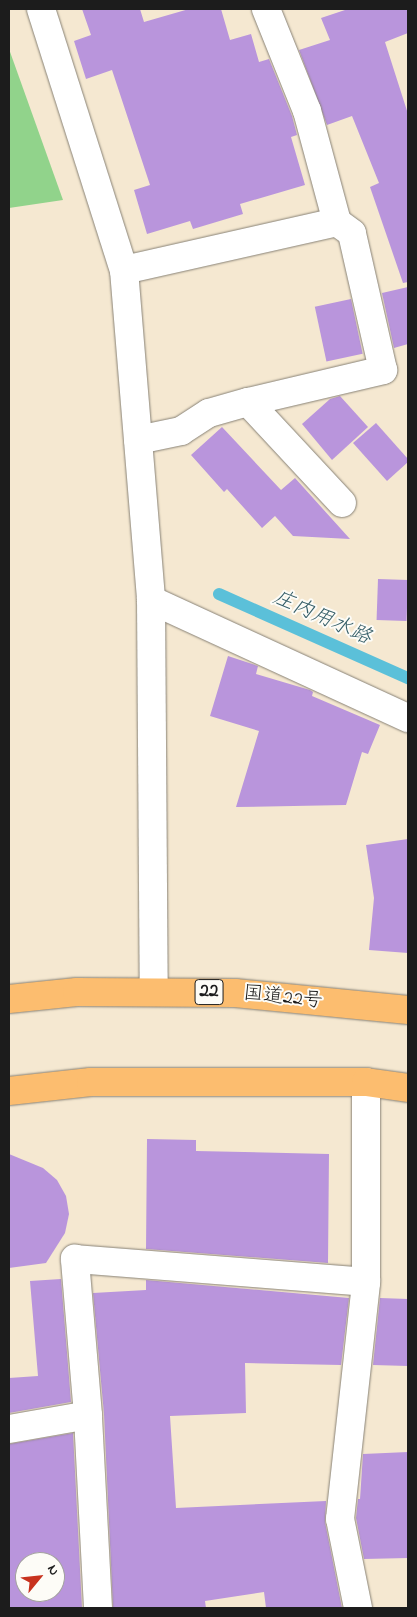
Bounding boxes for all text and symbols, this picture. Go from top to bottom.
water label: 庄内用水路 [269,585,375,651]
road number: 22 [194,976,224,1009]
street label: 国道22号 [242,982,324,1014]
north arrow [15,1552,65,1602]
text: N [41,1561,64,1579]

